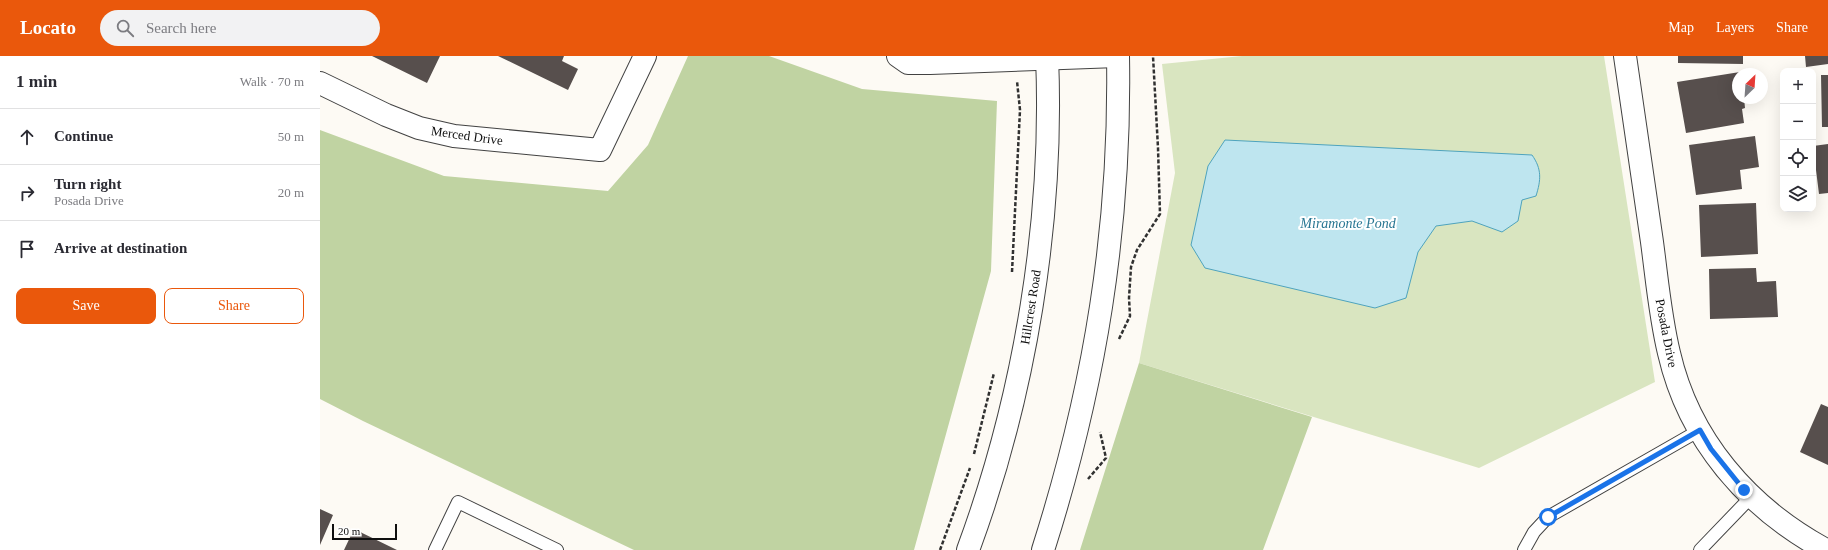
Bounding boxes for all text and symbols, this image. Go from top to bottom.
search box [100,10,380,46]
text: Locato [20,17,76,38]
icon: search [114,17,136,39]
text: Search here [146,20,216,36]
text: Map [1668,20,1694,35]
text: Layers [1716,20,1754,35]
text: Share [1776,20,1808,35]
north arrow [1732,68,1768,104]
map controls [1780,68,1816,212]
button: + [1780,68,1816,104]
text: 1 min [16,72,57,91]
text: Walk · 70 m [240,74,304,89]
button: − [1780,104,1816,140]
street label: Merced Drive [430,123,504,148]
icon: ahead [16,126,38,148]
text: Continue [54,128,113,144]
text: 50 m [278,129,304,144]
button: locate [1780,140,1816,176]
text: Turn right [54,176,121,192]
button: layers [1780,176,1816,212]
icon: right [16,182,38,204]
text: 20 m [278,185,304,200]
text: Posada Drive [54,193,124,208]
water label: Miramonte Pond [1299,216,1397,231]
icon: arrive [16,238,38,260]
text: Arrive at destination [54,240,187,256]
street label: Hillcrest Road [1017,268,1044,346]
button: Save [16,288,156,324]
button: Share [164,288,304,324]
street label: Posada Drive [1652,297,1681,369]
route end [1735,481,1753,499]
route start [1539,508,1557,526]
scale bar [332,522,397,541]
text: 20 m [338,525,360,537]

